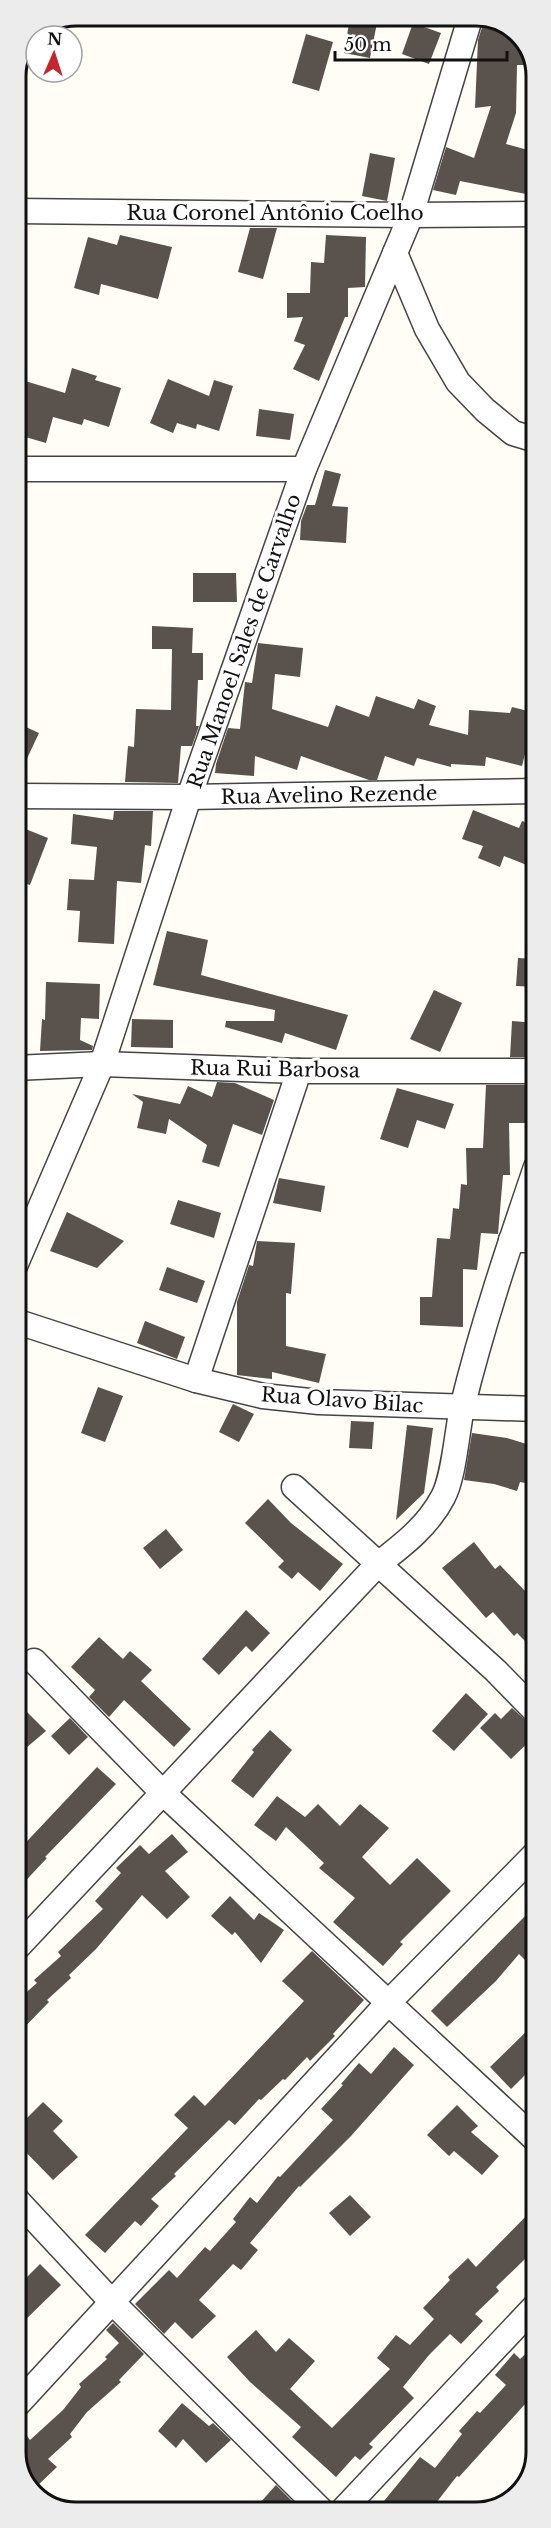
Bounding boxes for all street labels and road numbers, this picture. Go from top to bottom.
street label: Rua Coronel Antônio Coelho [126,201,424,225]
street label: Rua Manoel Sales de Carvalho [182,491,306,791]
street label: Rua Avelino Rezende [220,781,438,809]
street label: Rua Rui Barbosa [190,1056,361,1082]
street label: Rua Olavo Bilac [260,1382,424,1418]

